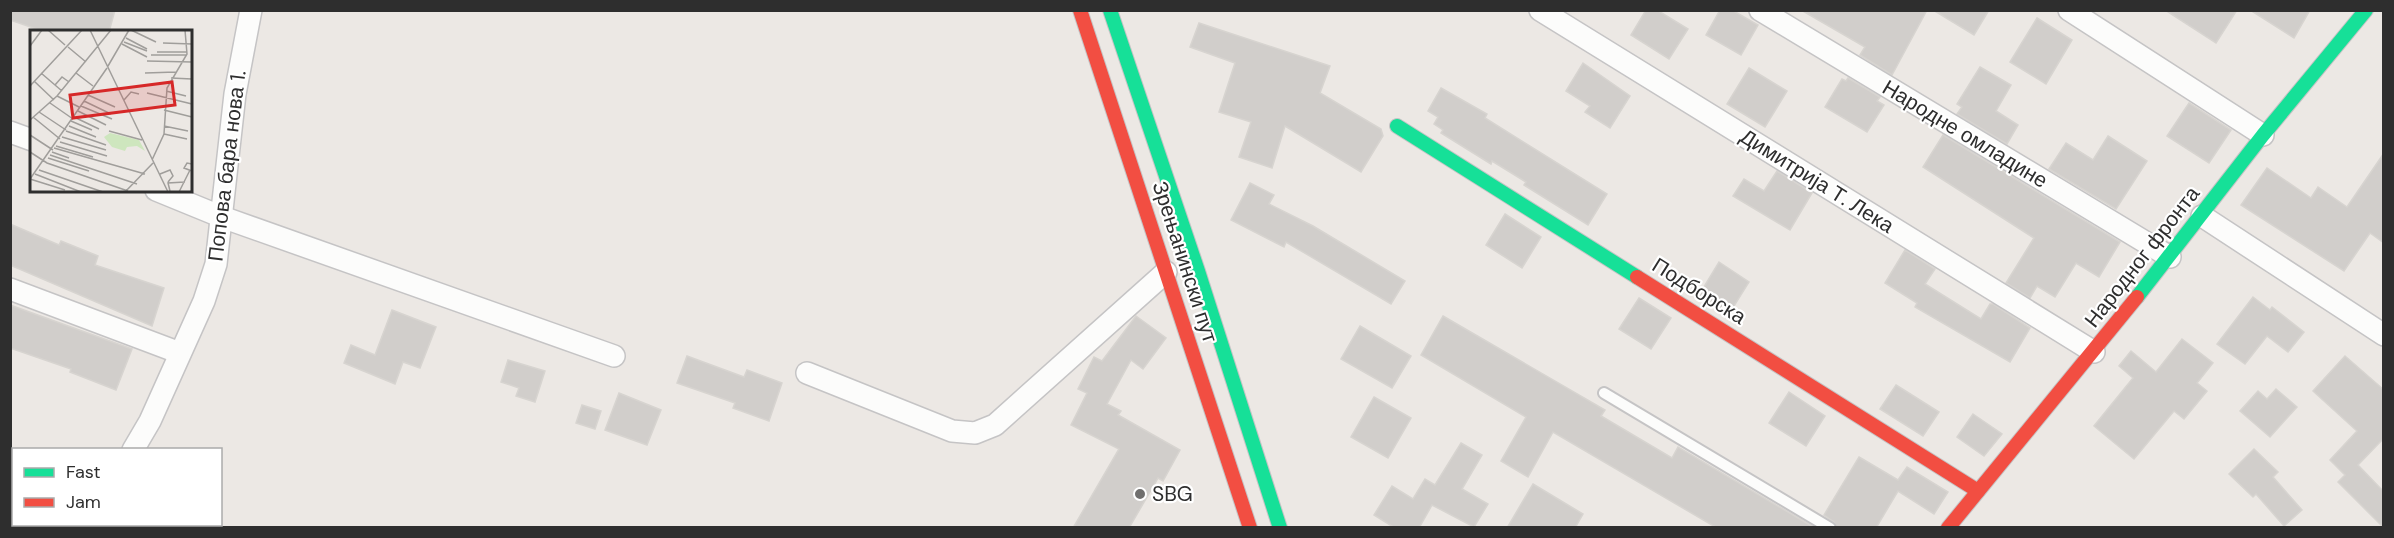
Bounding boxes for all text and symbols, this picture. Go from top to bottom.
inset map [30,30,192,192]
street label: Попова бара нова 1. [201,69,253,263]
street label: Народне омладине [1877,74,2053,194]
street label: Димитрија Т. Лека [1735,122,1899,240]
street label: Зрењанински пут [1146,178,1224,347]
street label: Народног фронта [2078,180,2206,333]
street label: Подборска [1647,251,1752,331]
legend [12,448,222,526]
text: Fast [66,460,101,484]
place label: SBG [1152,480,1193,508]
marker: SBG [1133,487,1147,501]
text: Jam [66,490,101,514]

